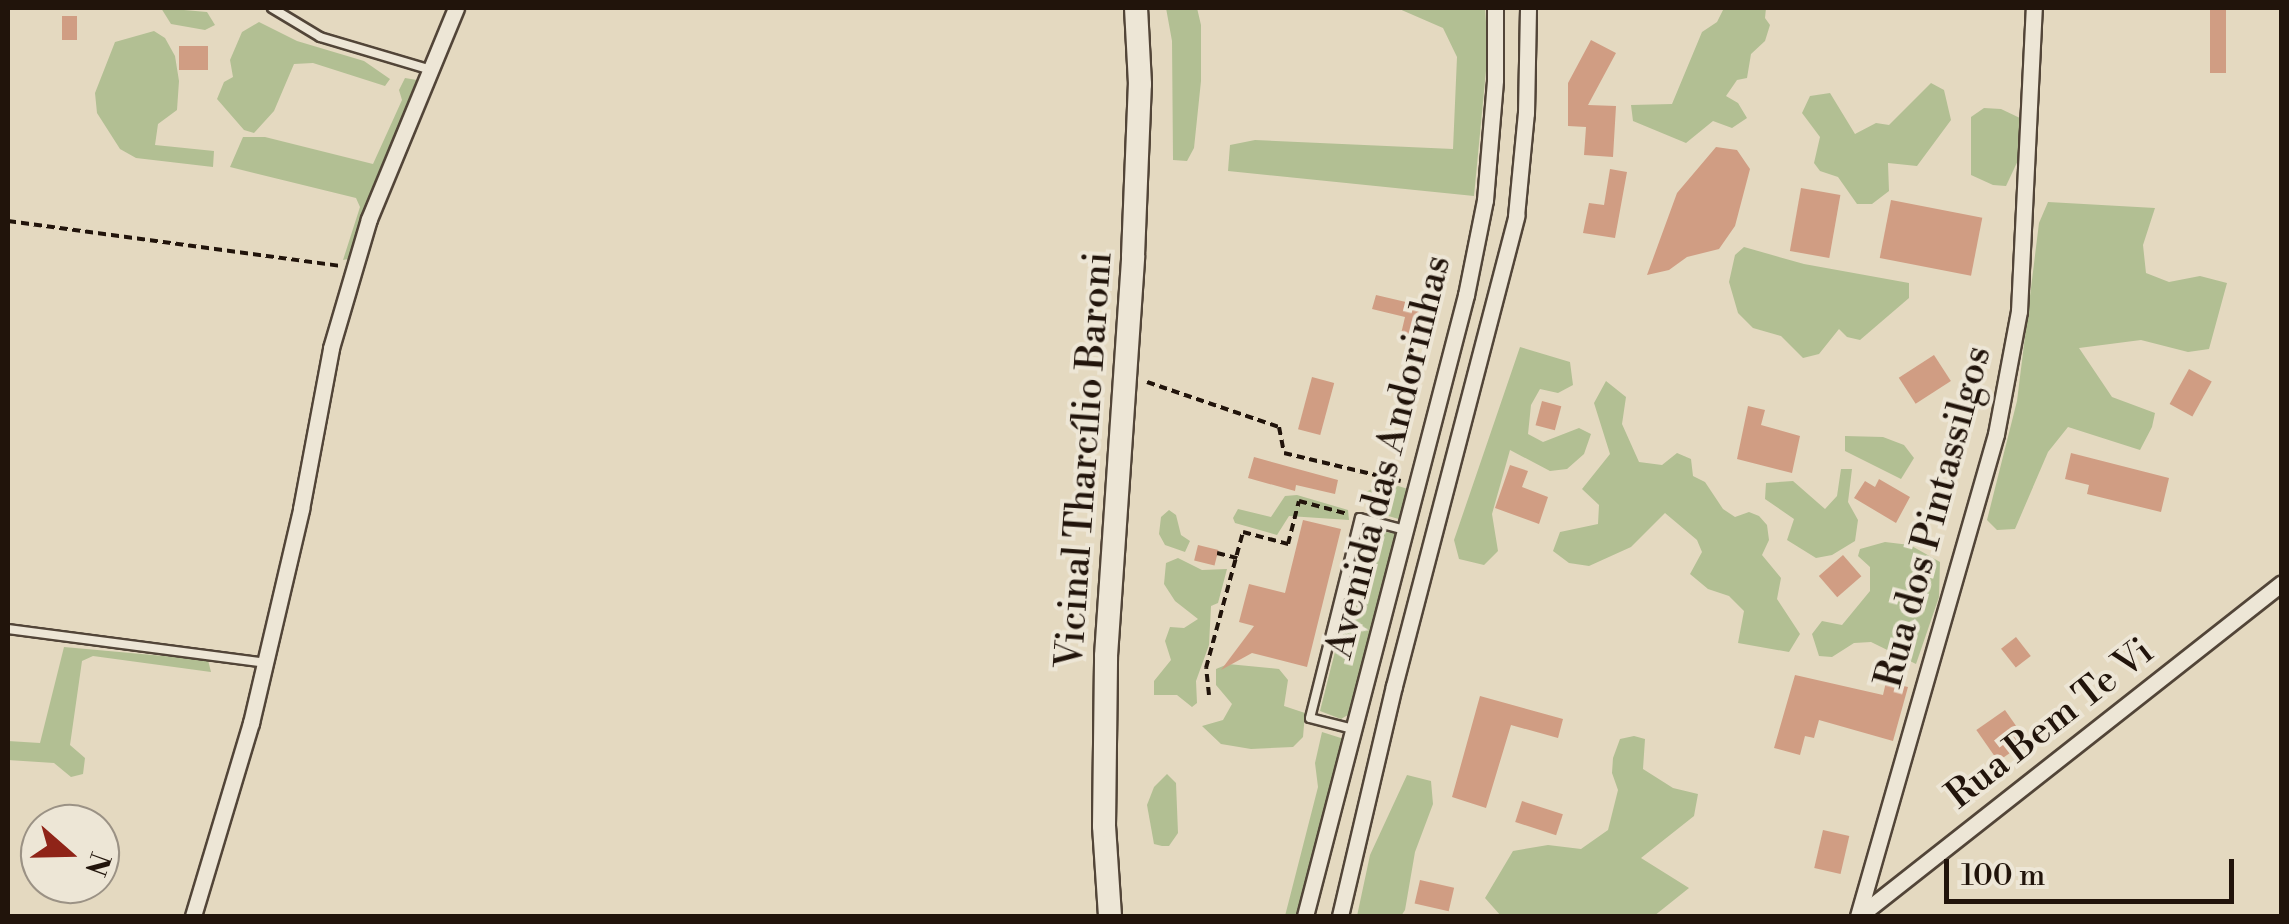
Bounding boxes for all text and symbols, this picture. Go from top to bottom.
street label: Vicinal Tharcílio Baroni [1048,250,1122,670]
street label: Avenida das Andorinhas [1317,251,1461,663]
street label: Rua dos Pintassilgos [1866,341,2002,693]
street label: Rua Bem Te Vi [1938,629,2162,819]
north arrow [20,804,120,904]
scale bar [1949,839,2239,901]
text: N [77,847,117,880]
text: 100 m [1961,857,2045,895]

